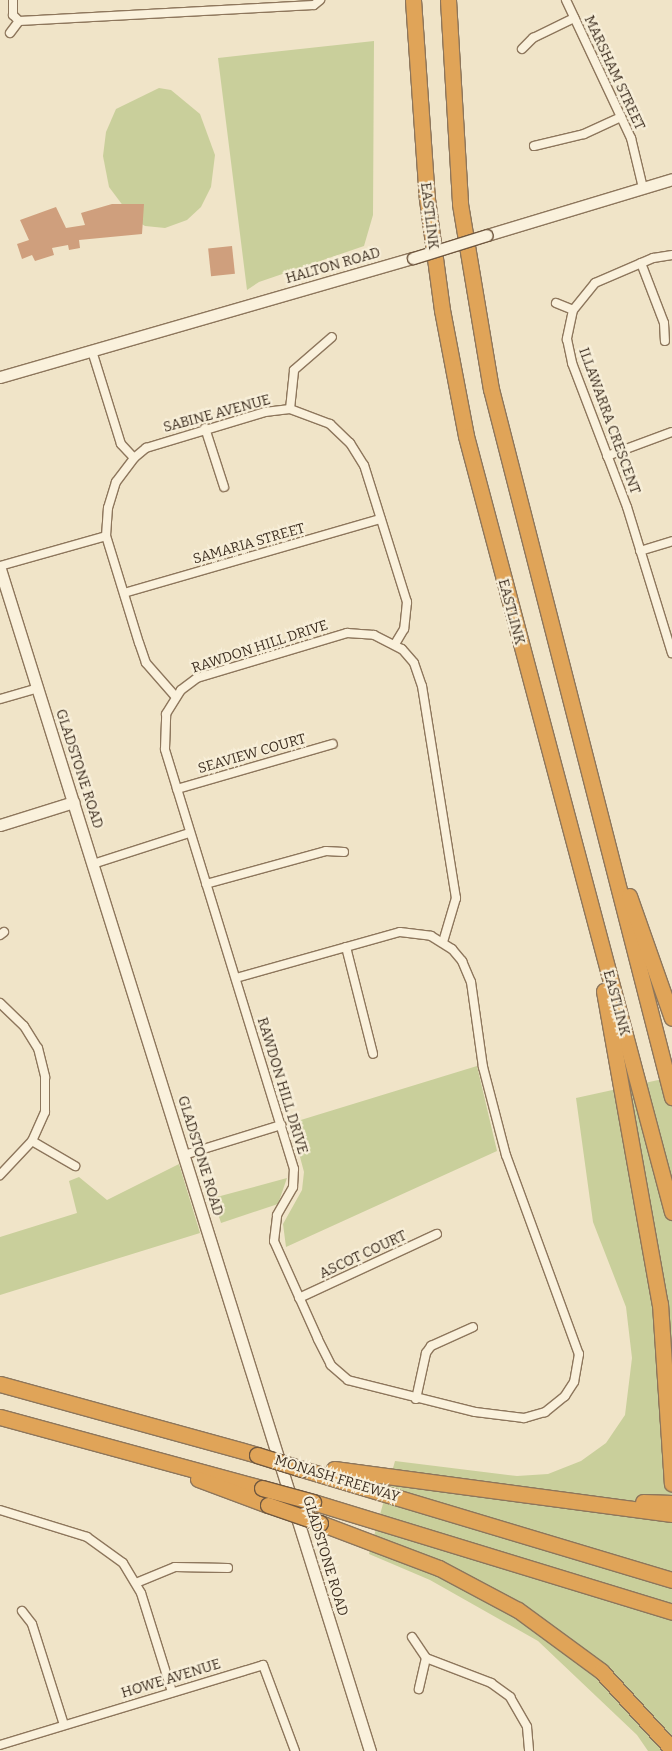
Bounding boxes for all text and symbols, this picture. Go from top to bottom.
street label: MARSHAM STREET [580,13,648,133]
street label: EASTLINK [417,181,441,251]
street label: HALTON ROAD [284,244,382,288]
street label: ILLAWARRA CRESCENT [575,346,643,496]
street label: SABINE AVENUE [162,392,272,436]
street label: SAMARIA STREET [191,520,307,568]
street label: EASTLINK [494,577,528,647]
street label: RAWDON HILL DRIVE [190,617,330,677]
street label: GLADSTONE ROAD [52,707,106,831]
street label: SEAVIEW COURT [196,731,308,777]
street label: EASTLINK [599,968,633,1038]
street label: RAWDON HILL DRIVE [253,1016,311,1156]
street label: GLADSTONE ROAD [174,1094,226,1218]
street label: ASCOT COURT [317,1228,409,1282]
street label: MONASH FREEWAY [273,1452,401,1506]
street label: GLADSTONE ROAD [299,1494,351,1618]
street label: HOWE AVENUE [119,1656,223,1702]

